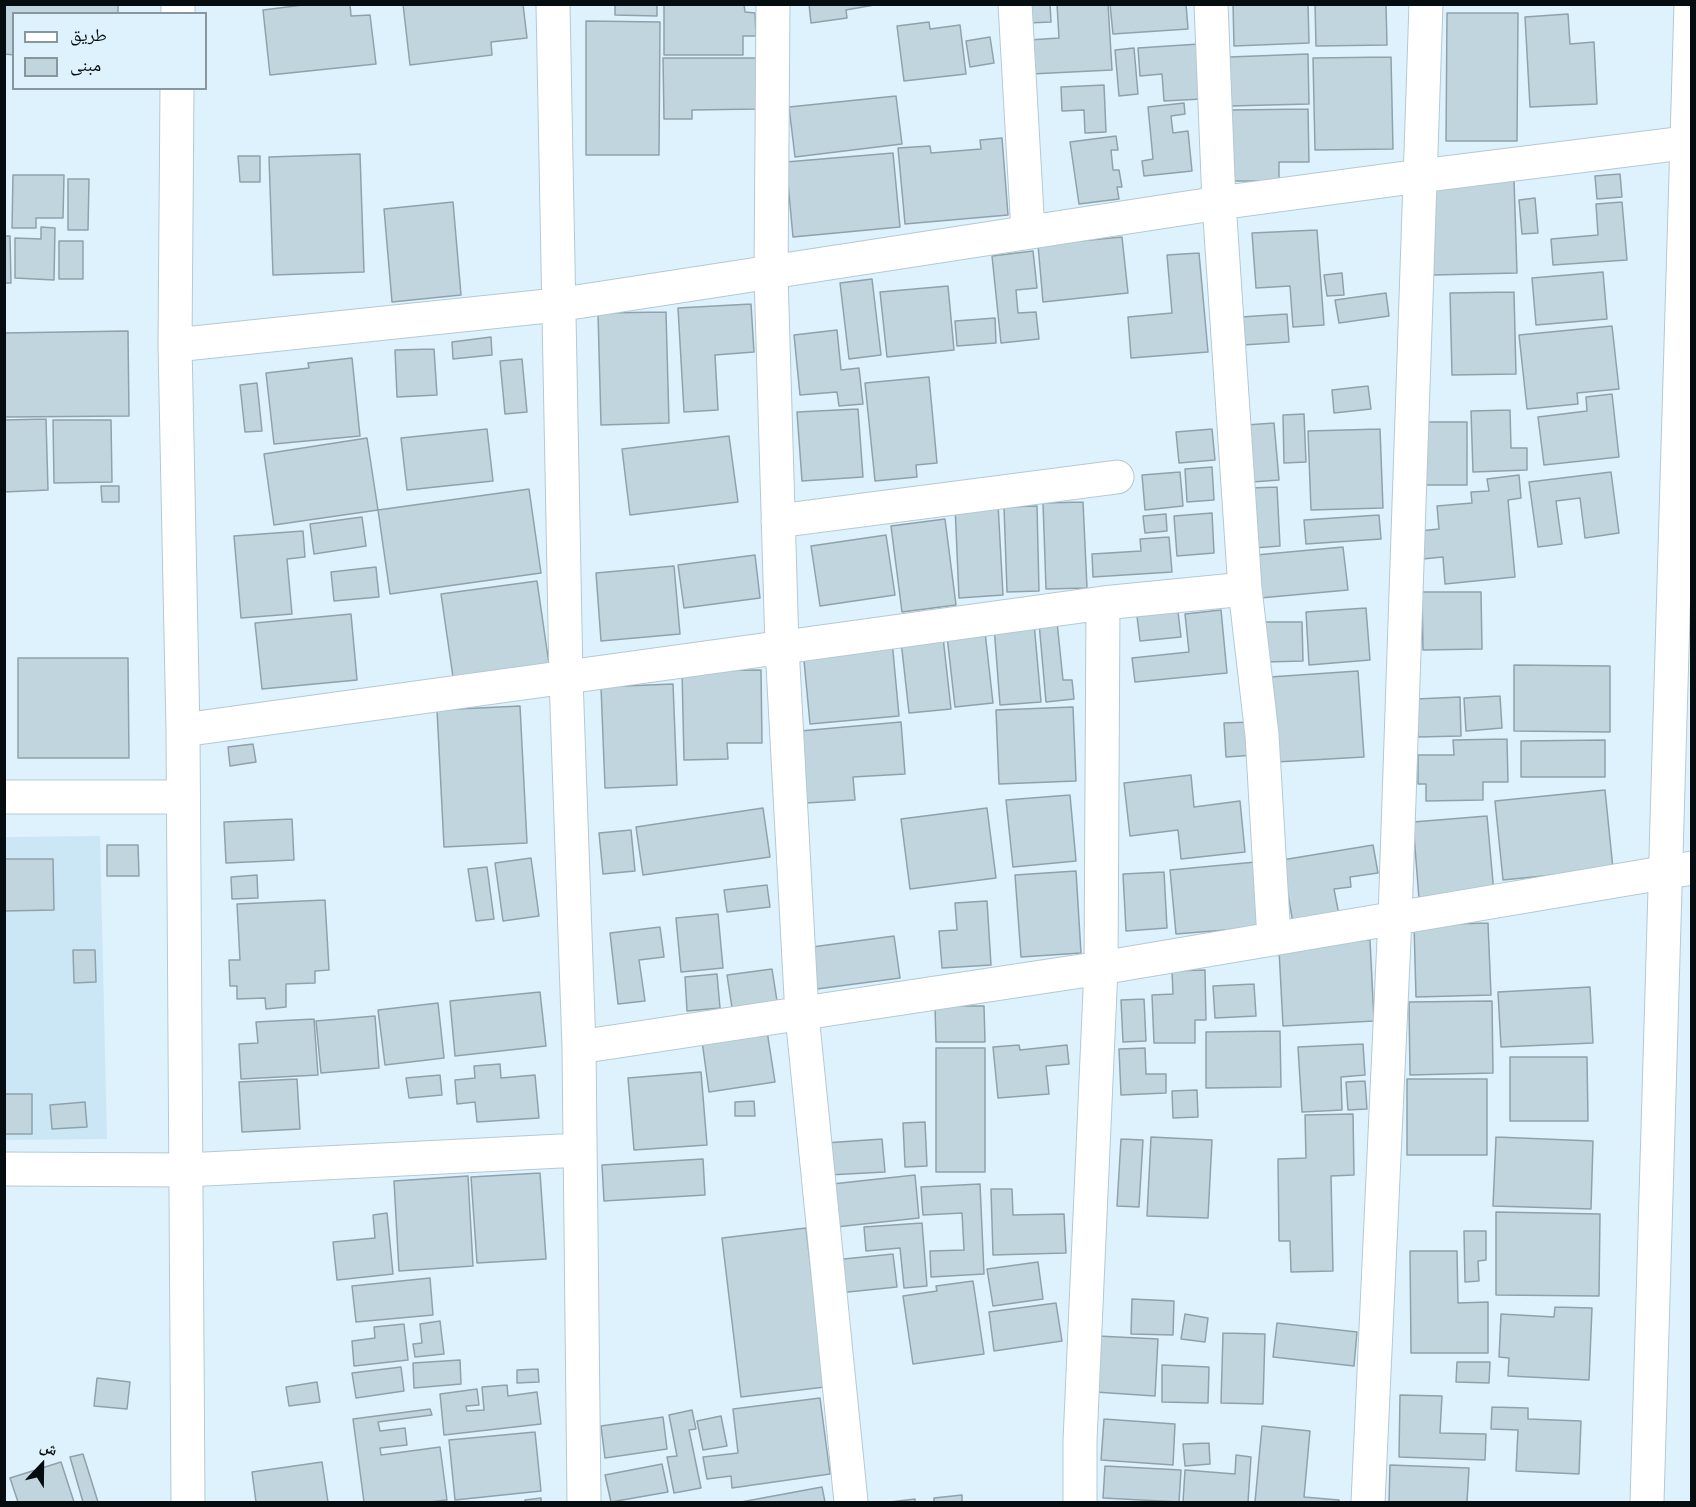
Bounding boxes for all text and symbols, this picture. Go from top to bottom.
legend [12,12,207,90]
text: طريق [70,24,107,46]
text: مبنى [70,54,101,76]
north arrow [12,1435,72,1495]
text: ش [37,1436,60,1461]

